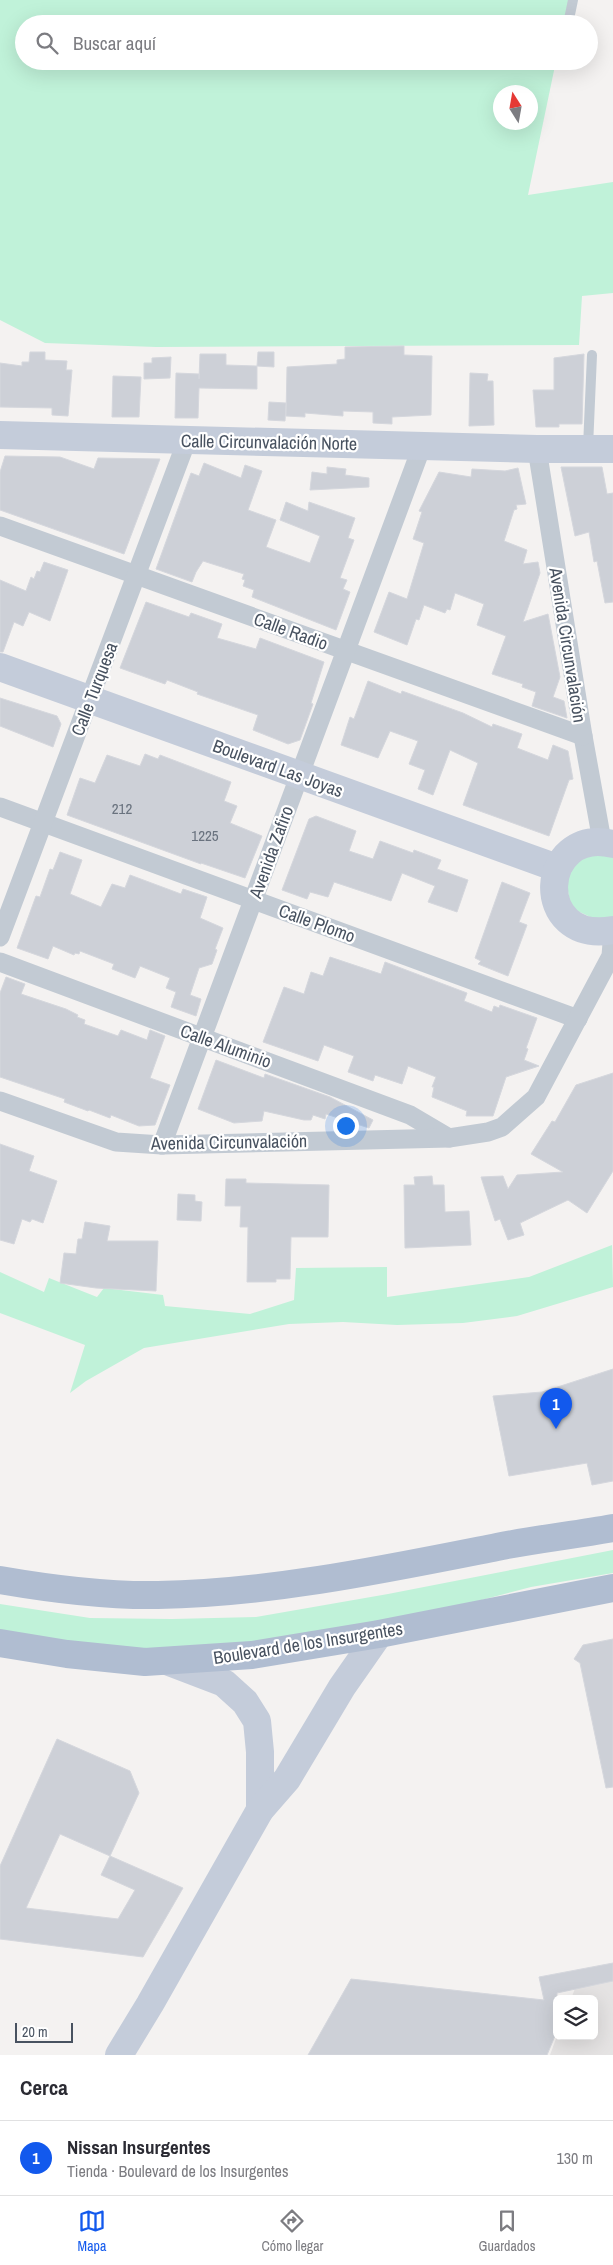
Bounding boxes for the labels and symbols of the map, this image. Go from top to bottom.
north arrow [493,85,538,130]
street label: Calle Circunvalación Norte [181,428,357,456]
street label: Avenida Circunvalación [543,565,593,724]
street label: Calle Radio [250,606,332,656]
street label: Calle Turquesa [65,639,123,739]
street label: Boulevard Las Joyas [209,733,347,803]
house number: 212 [112,798,132,819]
street label: Avenida Zafiro [242,802,299,903]
house number: 1225 [191,825,219,846]
street label: Calle Plomo [275,898,359,948]
street label: Calle Aluminio [177,1018,275,1074]
your location [333,1113,359,1139]
street label: Avenida Circunvalación [150,1128,307,1156]
pin: 1 [540,1388,572,1429]
street label: Boulevard de los Insurgentes [212,1616,404,1670]
scale bar [15,2020,72,2043]

